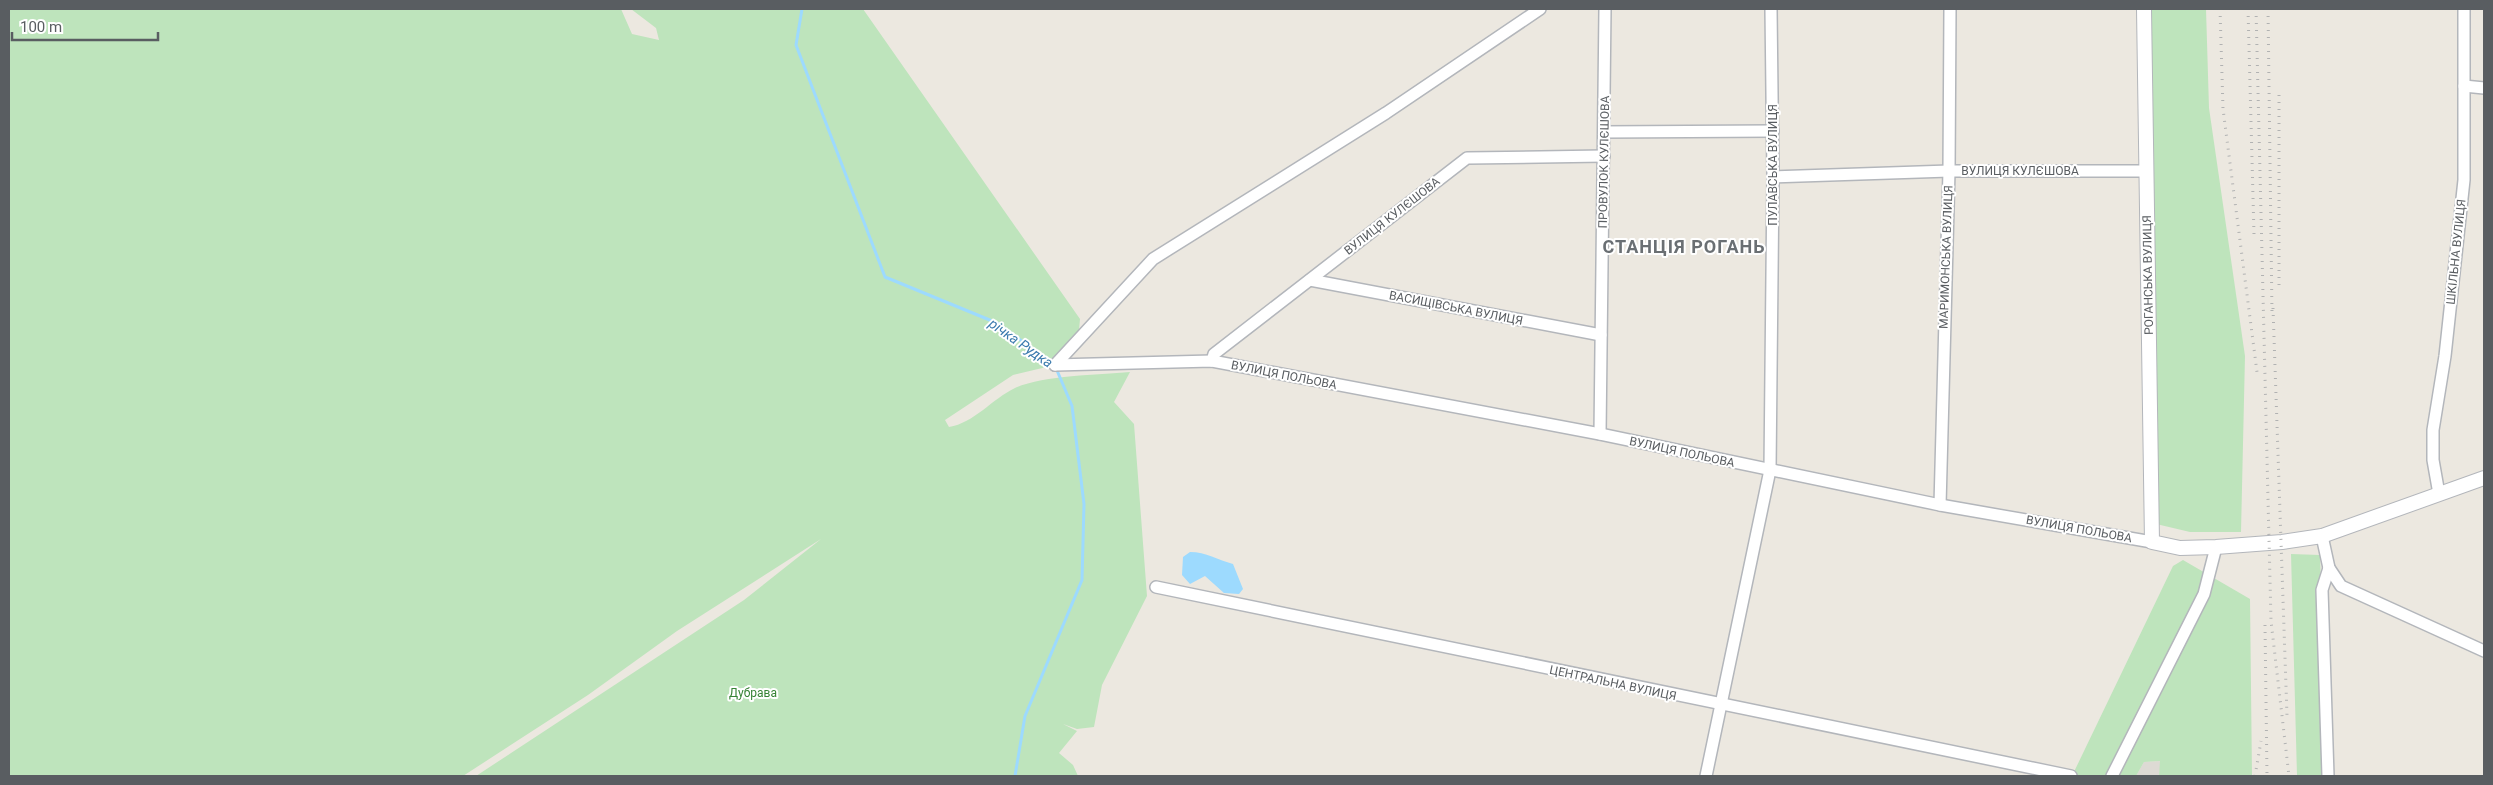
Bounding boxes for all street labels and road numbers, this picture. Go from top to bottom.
street label: ПРОВУЛОК КУЛЄШОВА [1596,95,1612,229]
street label: ПУЛАВСЬКА ВУЛИЦЯ [1766,104,1780,226]
street label: ВУЛИЦЯ КУЛЄШОВА [1961,164,2079,178]
street label: ВУЛИЦЯ КУЛЄШОВА [1341,174,1443,258]
street label: МАРИМОНСЬКА ВУЛИЦЯ [1936,185,1956,329]
street label: ШКІЛЬНА ВУЛИЦЯ [2443,199,2469,305]
street label: РОГАНСЬКА ВУЛИЦЯ [2140,215,2156,335]
street label: ВАСИЩІВСЬКА ВУЛИЦЯ [1388,288,1524,328]
street label: ВУЛИЦЯ ПОЛЬОВА [1230,358,1338,392]
street label: ВУЛИЦЯ ПОЛЬОВА [1628,434,1736,470]
street label: ВУЛИЦЯ ПОЛЬОВА [2025,513,2133,545]
street label: ЦЕНТРАЛЬНА ВУЛИЦЯ [1548,663,1678,703]

